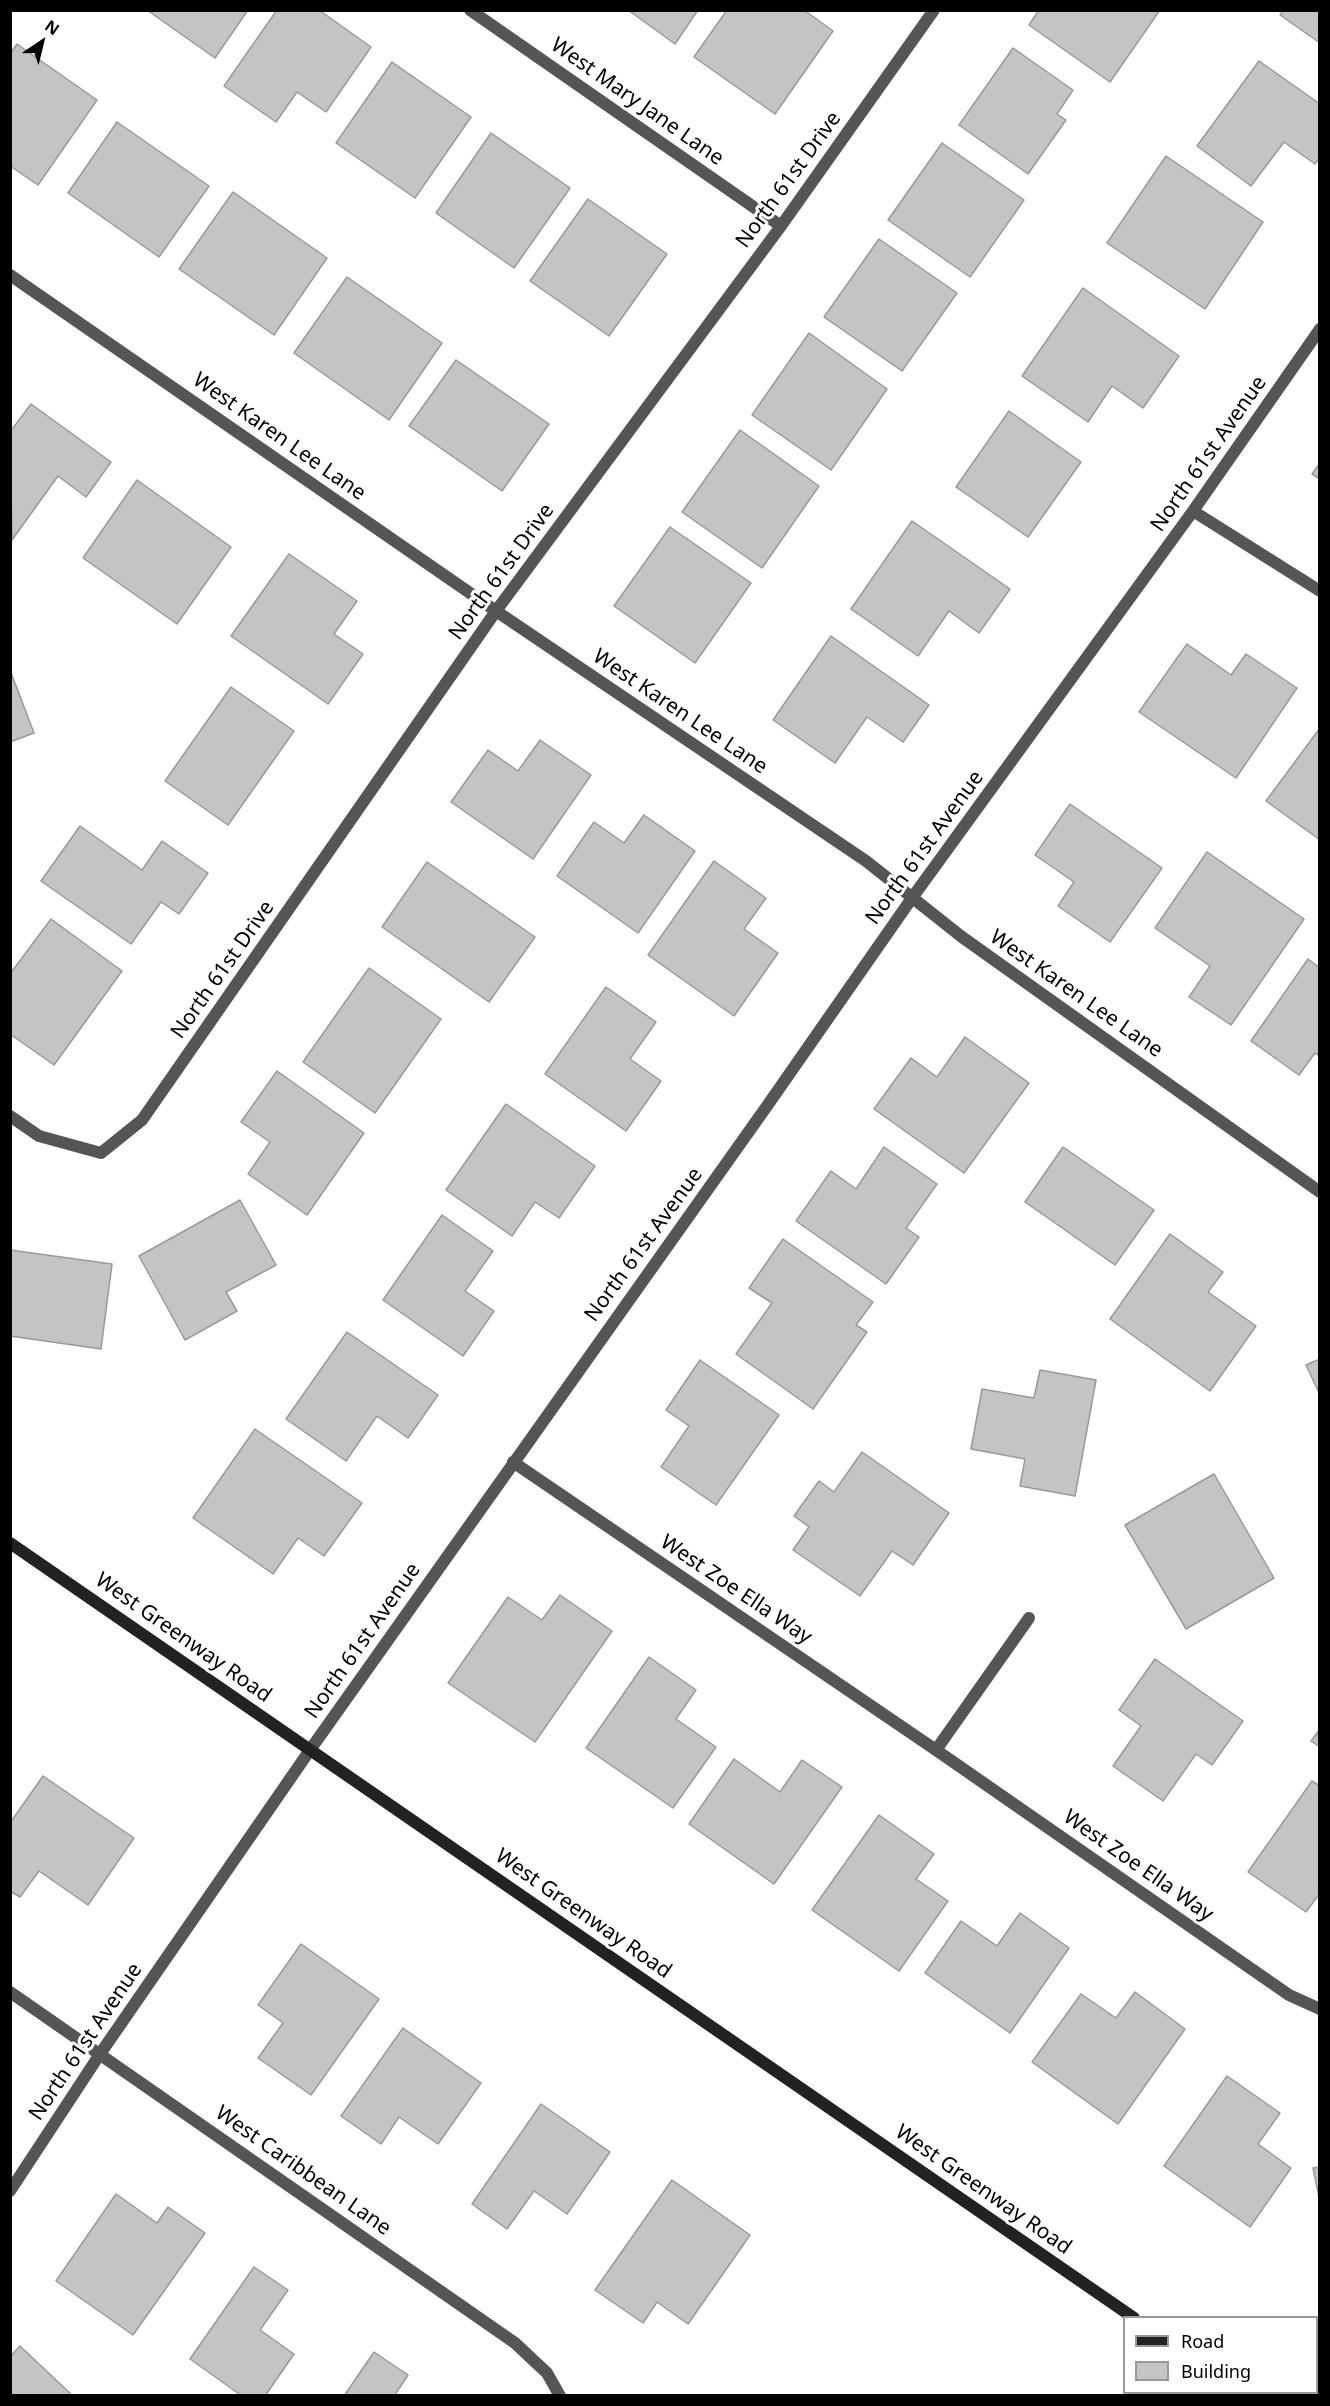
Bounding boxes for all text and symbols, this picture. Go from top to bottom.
north arrow [12,12,72,72]
text: N [41,15,64,40]
street label: West Mary Jane Lane [546,33,728,171]
street label: North 61st Drive [731,107,847,253]
street label: West Karen Lee Lane [188,368,370,506]
street label: North 61st Avenue [1146,371,1272,537]
street label: North 61st Drive [444,499,560,645]
street label: West Karen Lee Lane [588,644,772,780]
street label: North 61st Avenue [861,766,989,930]
street label: North 61st Drive [166,896,280,1044]
street label: West Karen Lee Lane [985,925,1167,1063]
street label: North 61st Avenue [580,1163,708,1327]
street label: West Zoe Ella Way [655,1530,817,1650]
street label: North 61st Avenue [300,1558,426,1724]
street label: West Greenway Road [90,1568,276,1708]
street label: West Zoe Ella Way [1058,1805,1218,1927]
street label: West Greenway Road [490,1844,676,1984]
street label: North 61st Avenue [24,1959,148,2125]
street label: West Caribbean Lane [210,2101,396,2241]
street label: West Greenway Road [890,2120,1076,2260]
legend [1123,2316,1318,2394]
text: Road [1181,2329,1224,2353]
text: Building [1181,2359,1251,2383]

